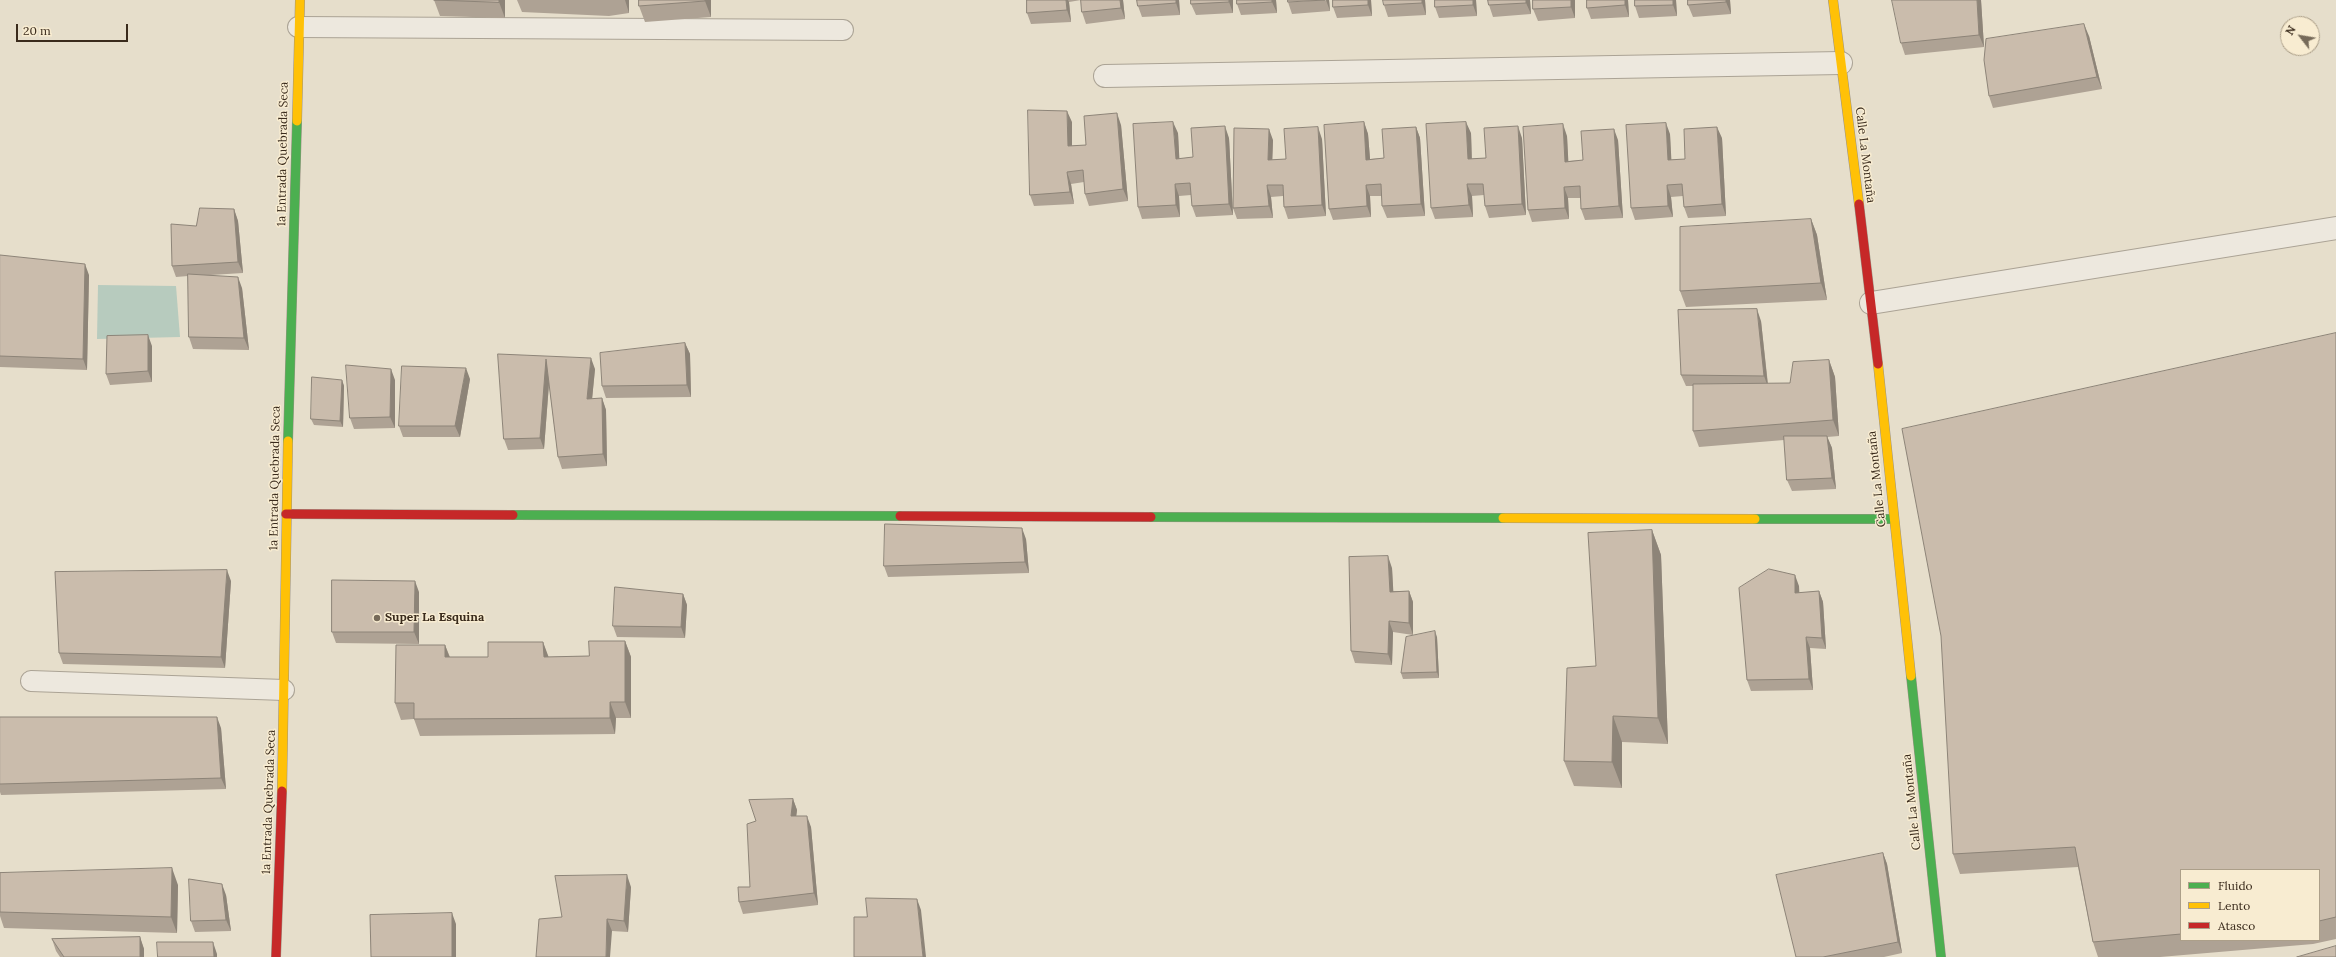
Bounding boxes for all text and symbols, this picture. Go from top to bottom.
scale bar [18,16,130,42]
north arrow [2280,16,2320,56]
text: 20 m [23,23,51,38]
text: N [2282,23,2299,38]
street label: 1a Entrada Quebrada Seca [275,82,291,226]
street label: Calle La Montaña [1852,106,1878,204]
street label: 1a Entrada Quebrada Seca [267,406,283,550]
street label: Calle La Montaña [1865,430,1889,528]
place label: Super La Esquina [385,611,484,625]
marker: Super La Esquina [372,613,382,623]
street label: 1a Entrada Quebrada Seca [259,729,279,875]
street label: Calle La Montaña [1900,753,1924,851]
legend [2180,869,2320,941]
text: Fluido [2218,878,2253,893]
text: Lento [2218,898,2250,913]
text: Atasco [2218,918,2255,933]

